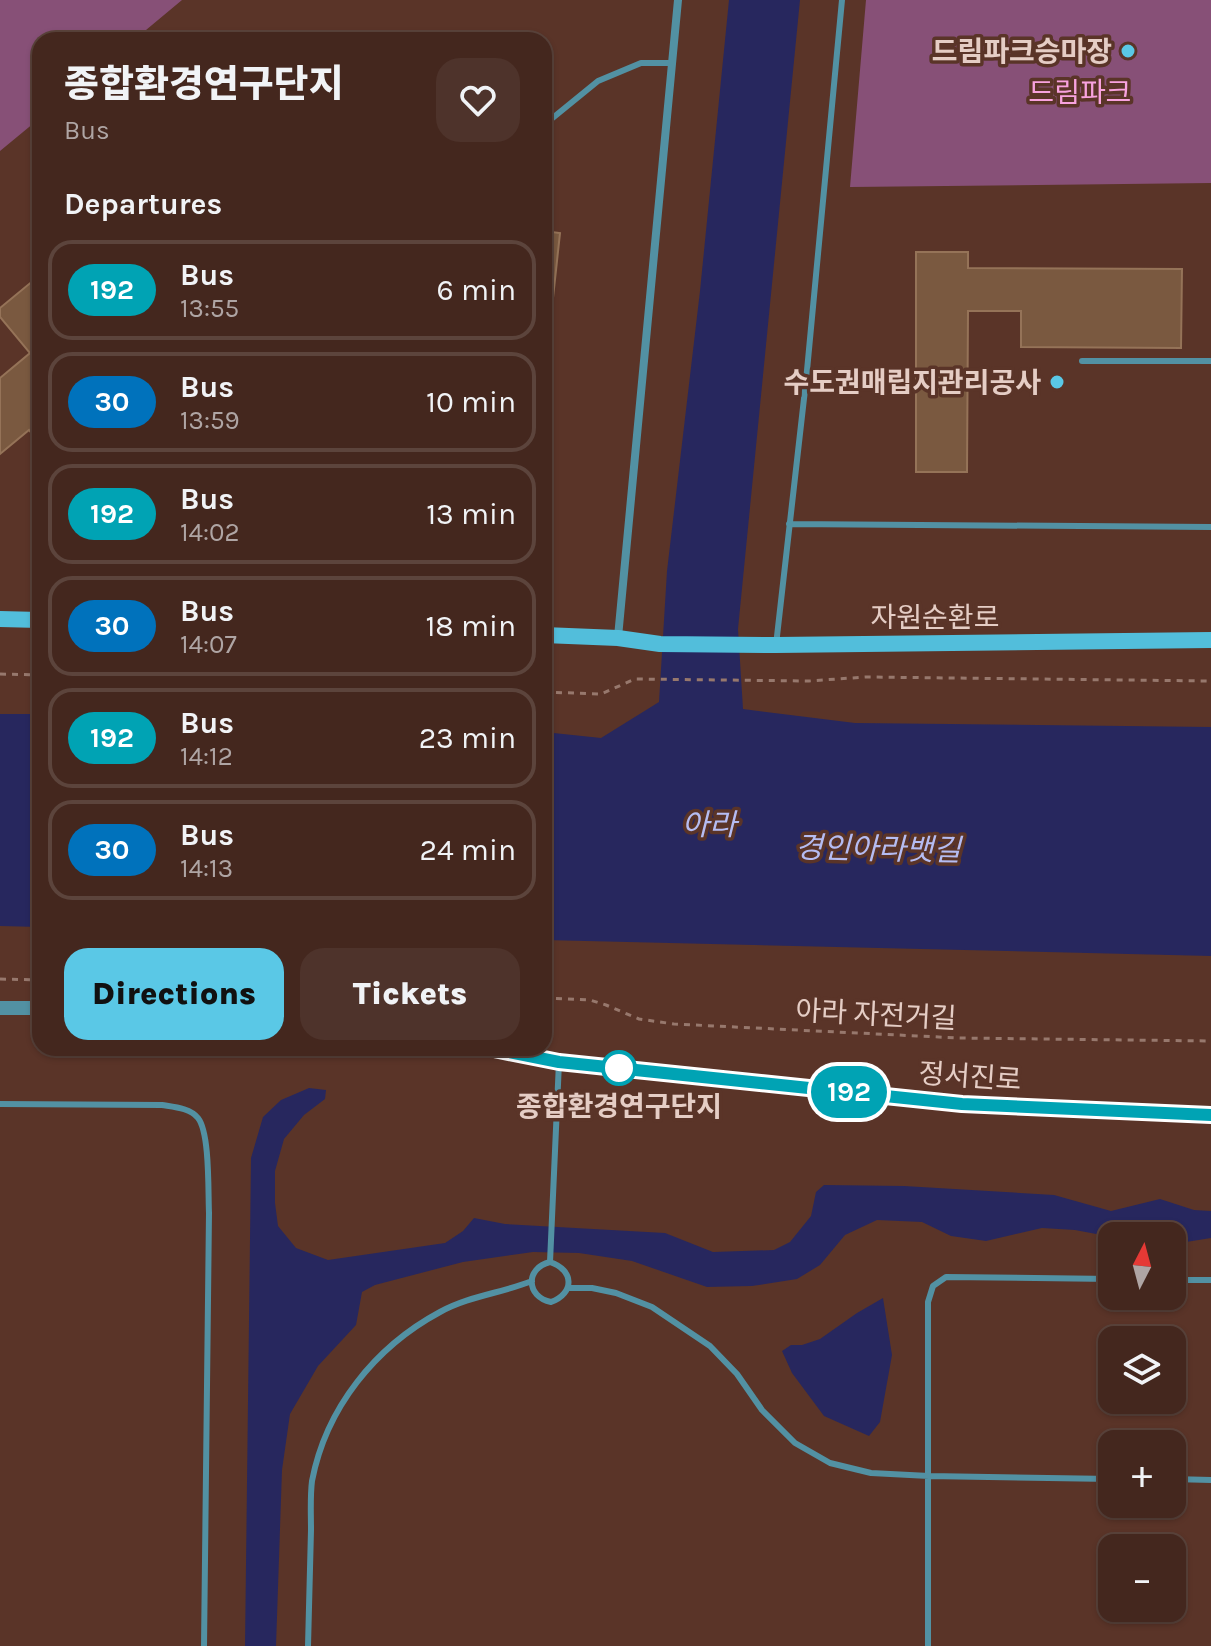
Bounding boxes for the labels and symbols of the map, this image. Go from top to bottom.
place label: 드림파크승마장 [932,35,1112,68]
marker: 드림파크승마장 [1119,42,1137,60]
park label: 드림파크 [1028,76,1132,109]
place label: 수도권매립지관리공사 [783,366,1041,399]
marker: 수도권매립지관리공사 [1048,373,1066,391]
street label: 자원순환로 [871,601,999,634]
water label: 아라 [681,807,740,843]
water label: 경인아라뱃길 [795,830,963,868]
street label: 아라 자전거길 [795,994,957,1035]
marker: 종합환경연구단지 [602,1051,636,1085]
street label: 정서진로 [917,1056,1023,1097]
line badge: 192 [803,1066,895,1118]
place label: 종합환경연구단지 [516,1090,722,1123]
north arrow [1098,1222,1186,1310]

